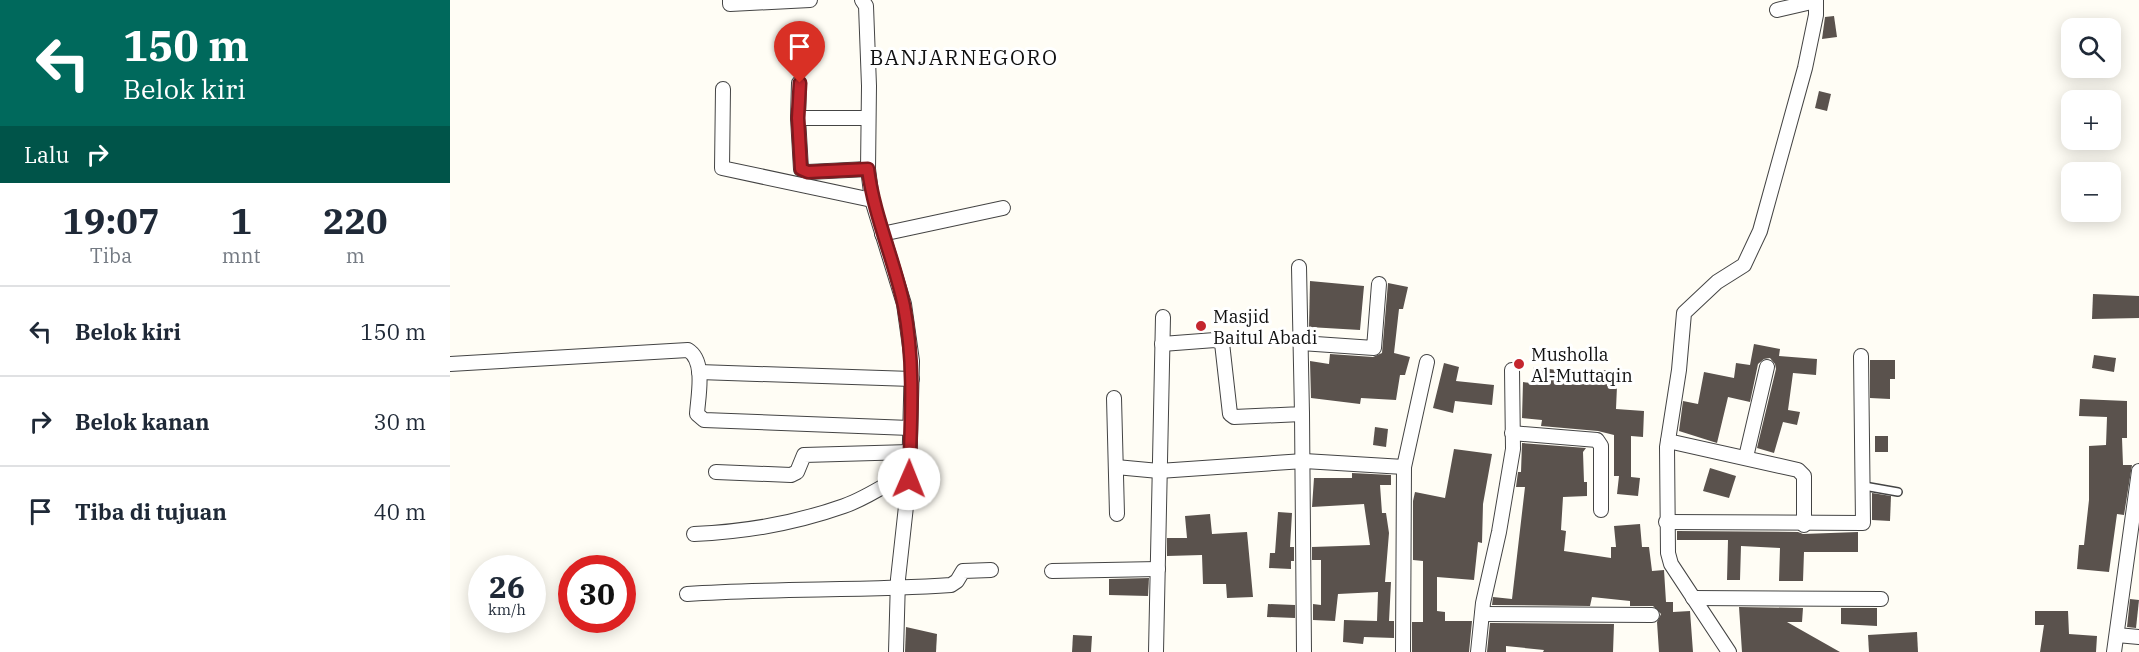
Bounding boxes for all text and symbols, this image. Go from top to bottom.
text: 150 m [123,18,249,73]
map controls [2061,18,2121,222]
button: search [2061,18,2121,78]
pin [774,21,825,83]
icon: left [24,24,102,102]
icon: arrive [783,30,816,63]
district label: BANJARNEGORO [869,43,1059,71]
text: Belok kiri [123,71,246,106]
button: + [2061,90,2121,150]
icon: right [81,138,114,171]
text: Lalu [24,140,69,169]
button: − [2061,162,2121,222]
text: 19:07 [62,197,160,244]
text: 1 [230,197,252,244]
text: 220 [323,197,388,244]
text: Tiba [90,242,132,269]
text: mnt [222,242,261,269]
text: m [346,242,365,269]
place label: Masjid Baitul Abadi [1213,305,1318,349]
icon: left [24,315,57,348]
text: Belok kiri [75,317,181,346]
text: 150 m [360,317,426,346]
marker: Masjid Baitul Abadi [1194,319,1208,333]
place label: Musholla Al-Muttaqin [1531,343,1633,387]
marker: Musholla Al-Muttaqin [1512,357,1526,371]
icon: right [24,405,57,438]
text: Belok kanan [75,407,210,436]
text: 30 m [374,407,426,436]
position arrow [877,447,941,511]
icon: arrive [24,495,57,528]
text: Tiba di tujuan [75,497,227,526]
text: 40 m [374,497,426,526]
speed limit sign: 30 [558,555,636,633]
text: 26 [489,567,525,606]
text: km/h [488,600,526,619]

